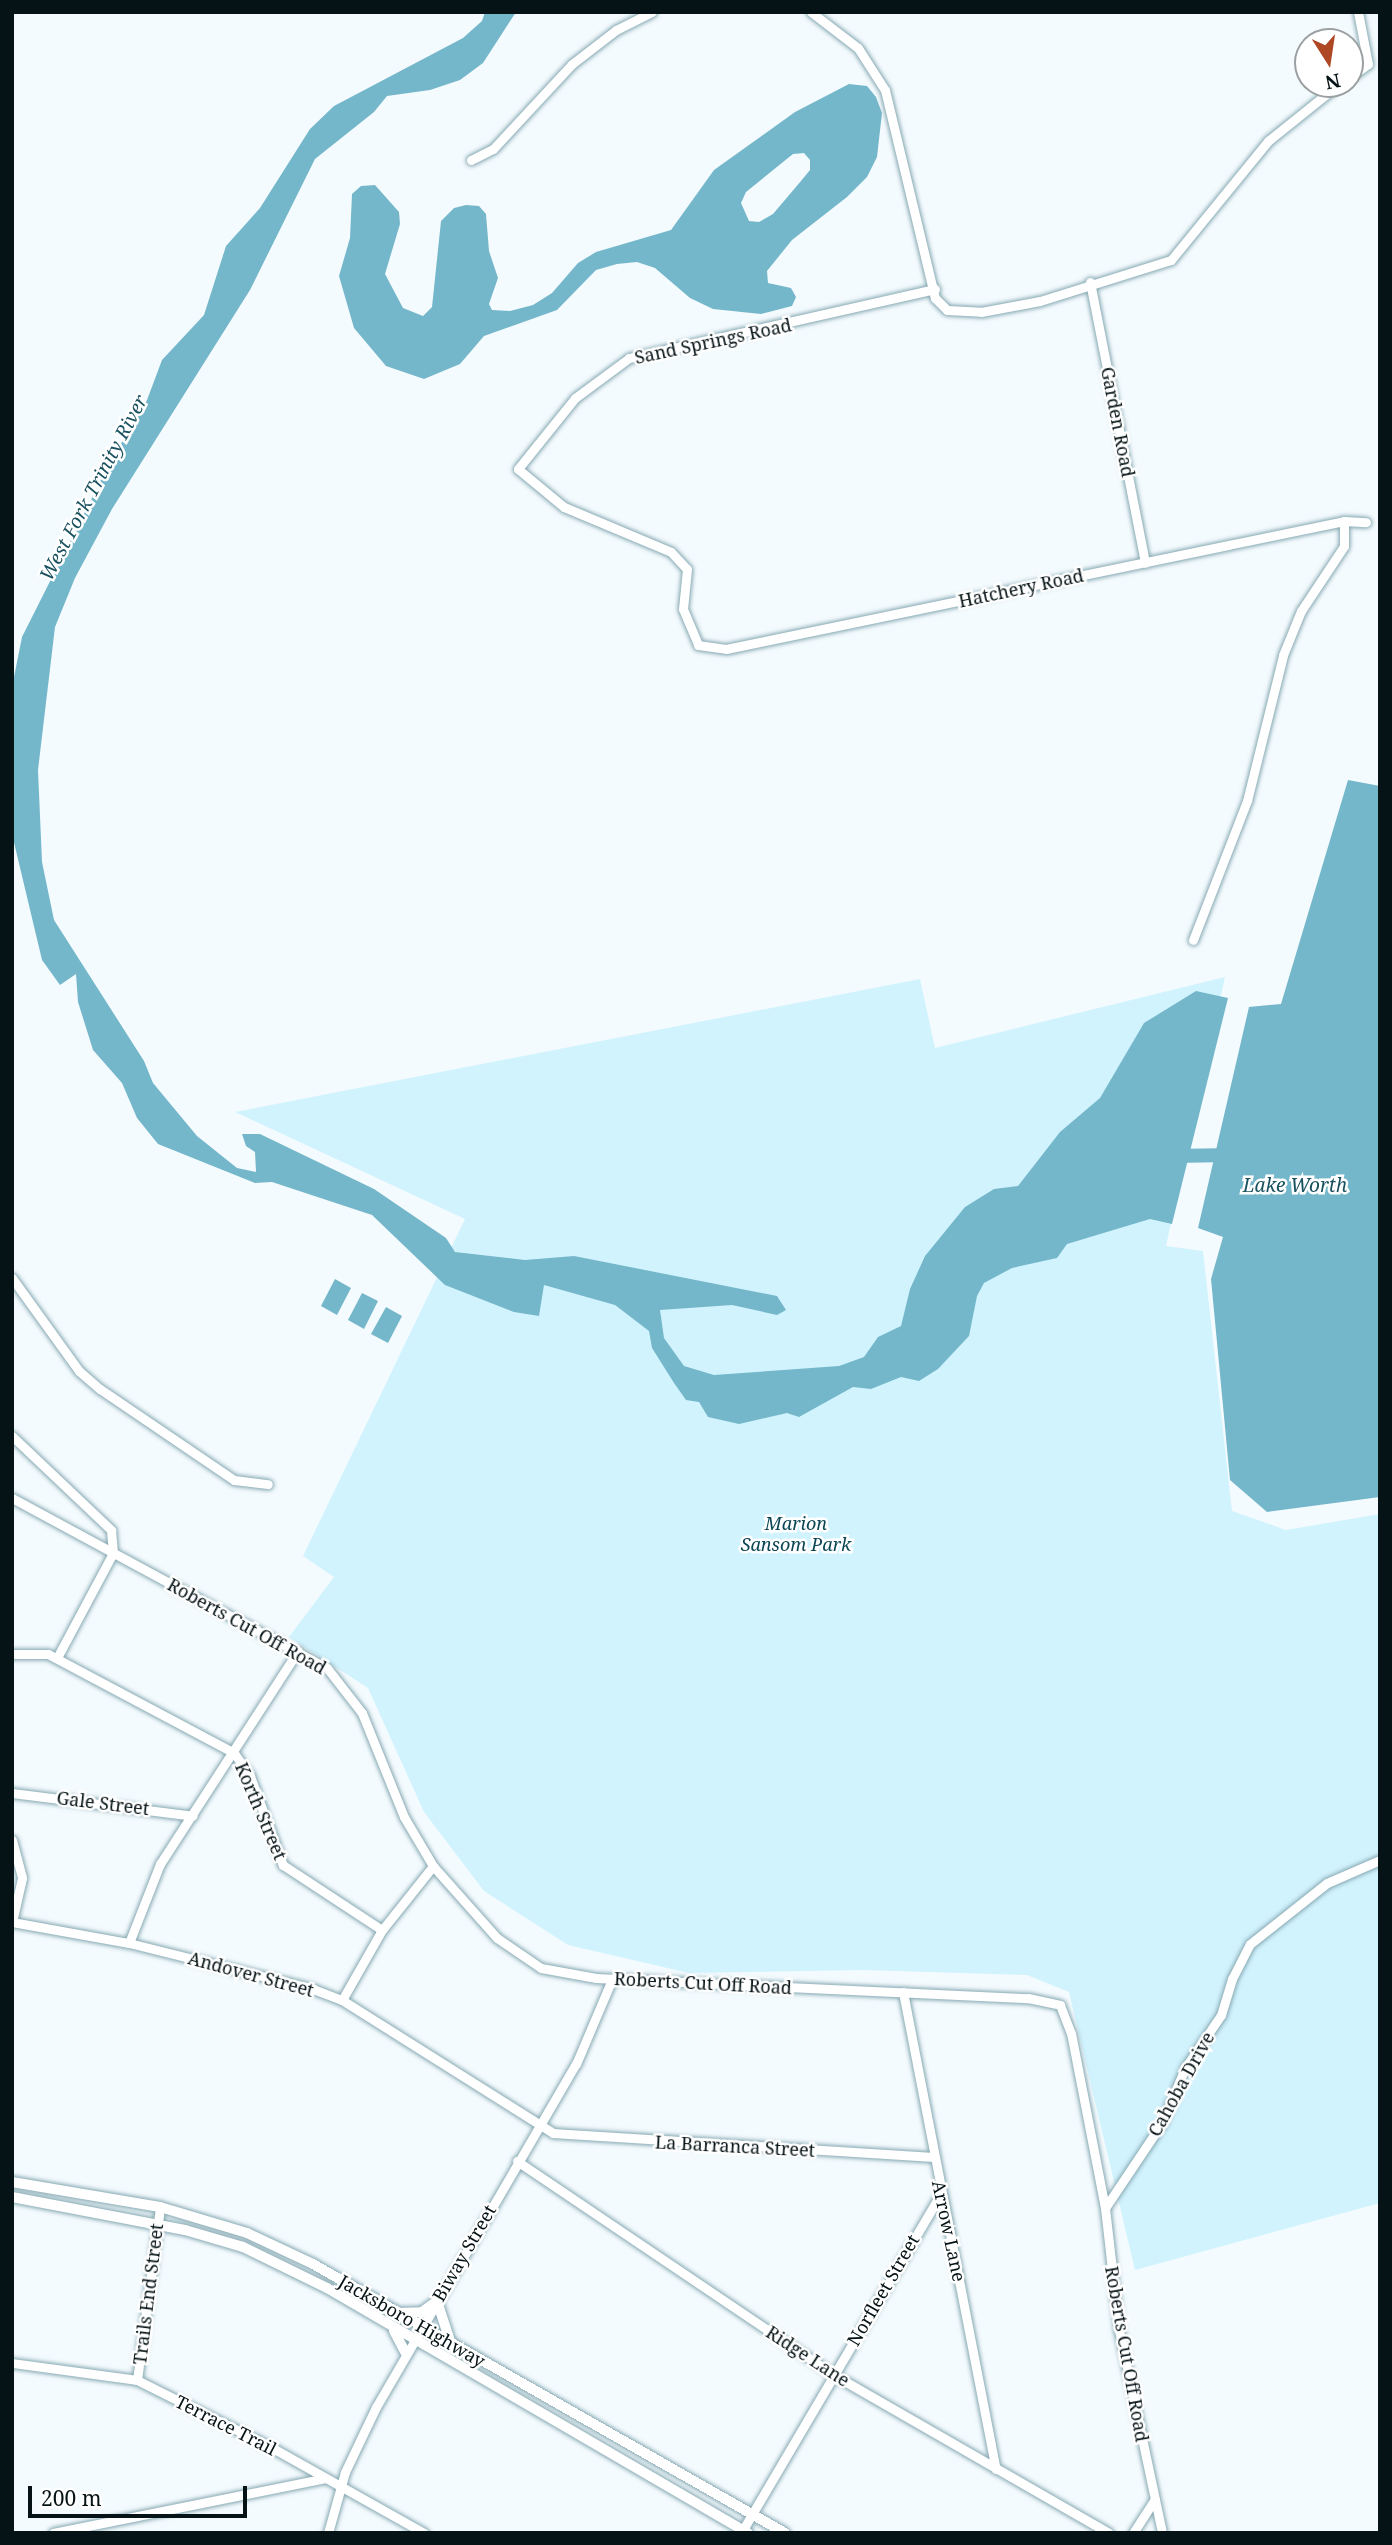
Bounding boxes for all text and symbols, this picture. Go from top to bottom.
north arrow [1294,28,1364,98]
text: N [1323,67,1343,96]
street label: Sand Springs Road [633,314,793,368]
street label: Garden Road [1097,365,1139,479]
water label: West Fork Trinity River [35,391,153,585]
street label: Hatchery Road [956,564,1086,612]
water label: Lake Worth [1243,1175,1347,1197]
park label: Marion Sansom Park [741,1513,851,1556]
street label: Roberts Cut Off Road [164,1573,330,1679]
street label: Korth Street [231,1759,291,1863]
street label: Gale Street [55,1787,151,1819]
street label: Andover Street [186,1947,316,2001]
street label: Roberts Cut Off Road [613,1968,793,1998]
street label: Cahoba Drive [1143,2028,1219,2140]
street label: La Barranca Street [654,2131,816,2161]
street label: Arrow Lane [928,2178,970,2284]
street label: Biway Street [428,2201,500,2305]
street label: Trails End Street [129,2222,167,2366]
street label: Norfleet Street [842,2230,924,2350]
street label: Roberts Cut Off Road [1101,2264,1153,2444]
street label: Jacksboro Highway [335,2270,489,2372]
street label: Ridge Lane [762,2321,854,2391]
street label: Terrace Trail [172,2390,280,2460]
scale bar [32,2472,250,2516]
text: 200 m [41,2484,102,2512]

